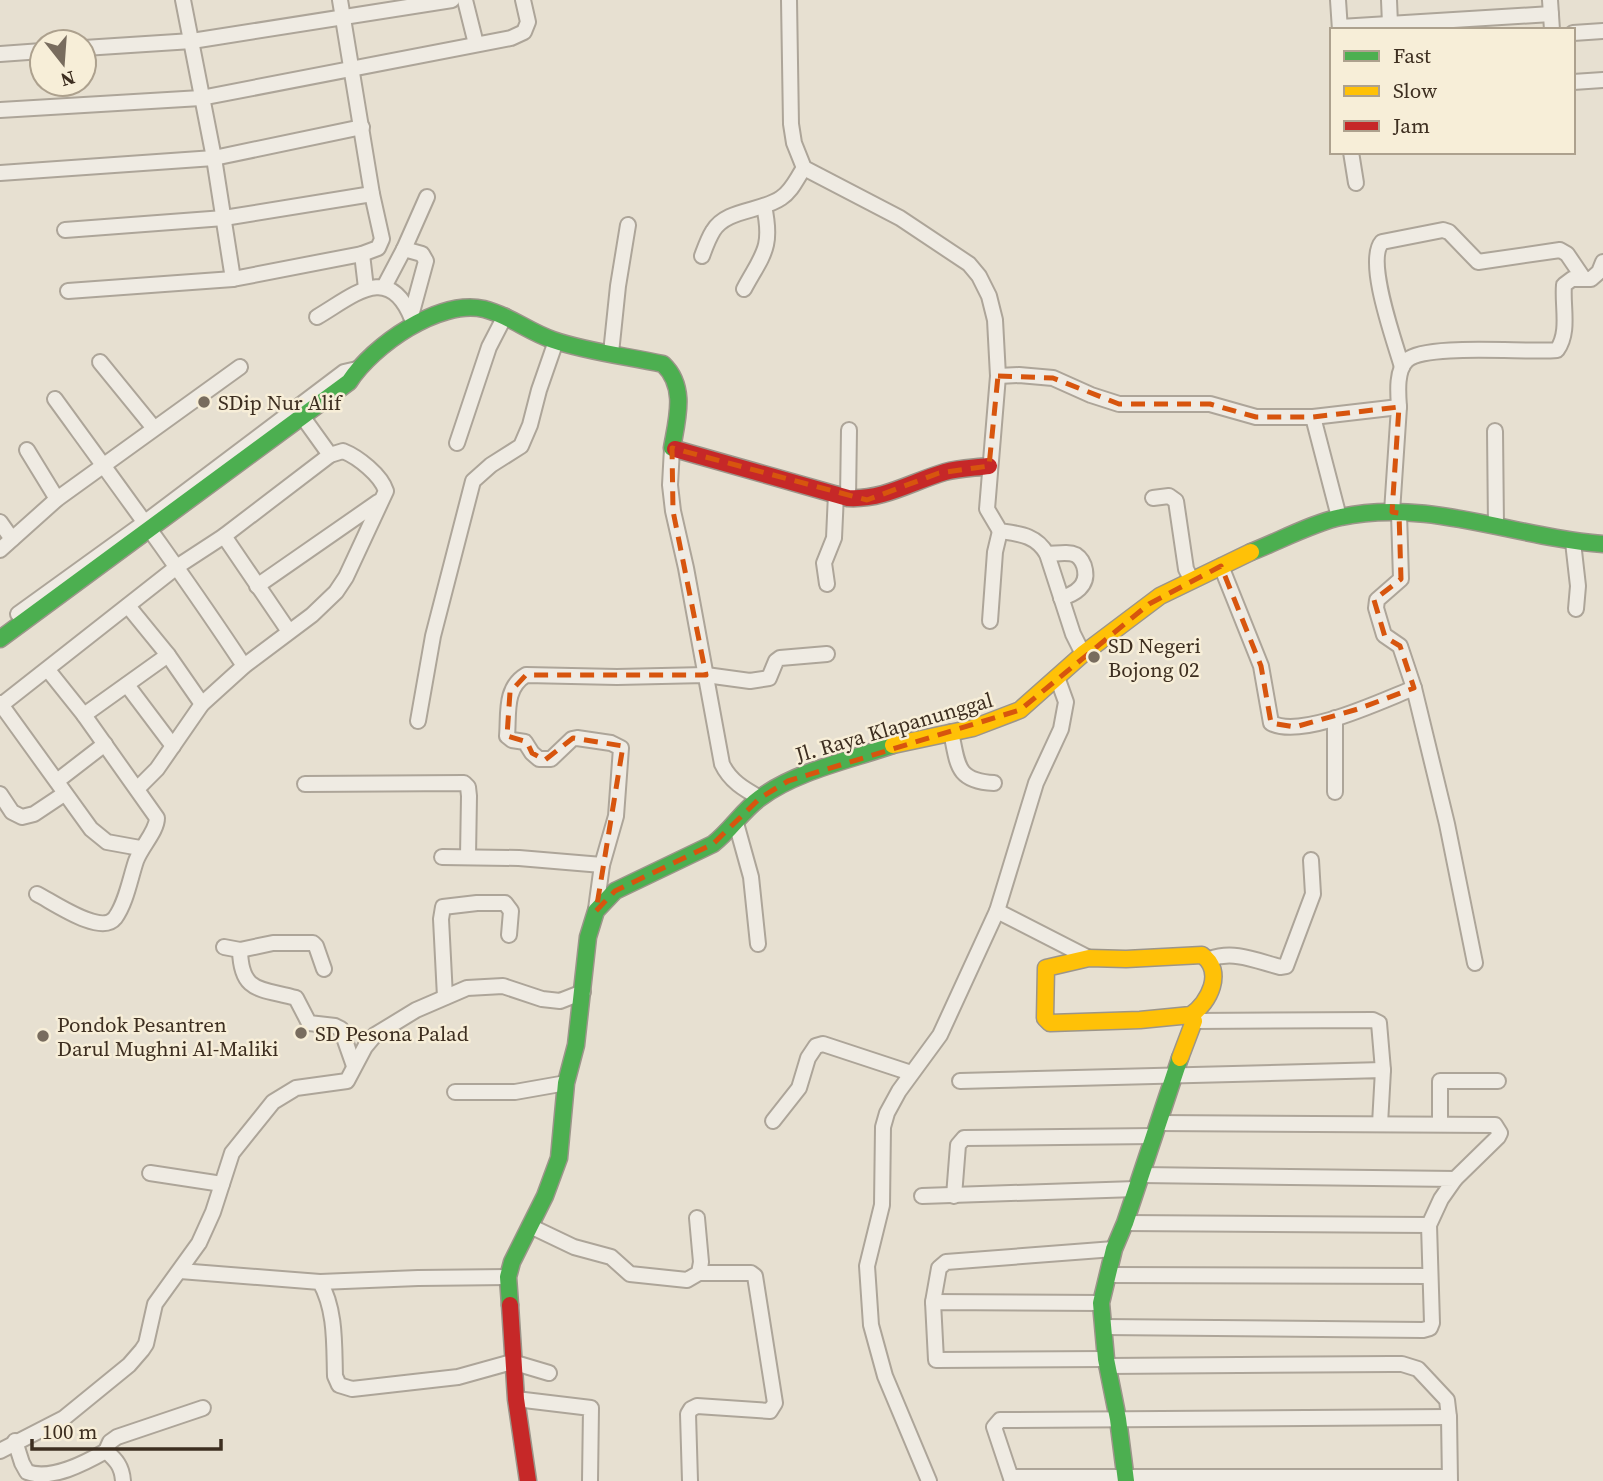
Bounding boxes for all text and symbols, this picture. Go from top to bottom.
north arrow [28,28,98,98]
legend [1330,28,1575,154]
text: Fast [1393,41,1431,70]
text: N [57,65,78,94]
text: Slow [1393,76,1437,105]
text: Jam [1392,111,1430,140]
place label: SDip Nur Alif [218,388,343,417]
marker: SDip Nur Alif [196,394,212,410]
place label: SD Negeri Bojong 02 [1108,631,1201,684]
marker: SD Negeri Bojong 02 [1086,649,1102,665]
street label: Jl. Raya Klapanunggal [791,685,996,769]
place label: Pondok Pesantren Darul Mughni Al-Maliki [57,1010,279,1063]
place label: SD Pesona Palad [315,1019,469,1048]
marker: SD Pesona Palad [293,1025,309,1041]
marker: Pondok Pesantren Darul Mughni Al-Maliki [35,1028,51,1044]
scale bar [32,1408,220,1452]
text: 100 m [42,1417,97,1446]

